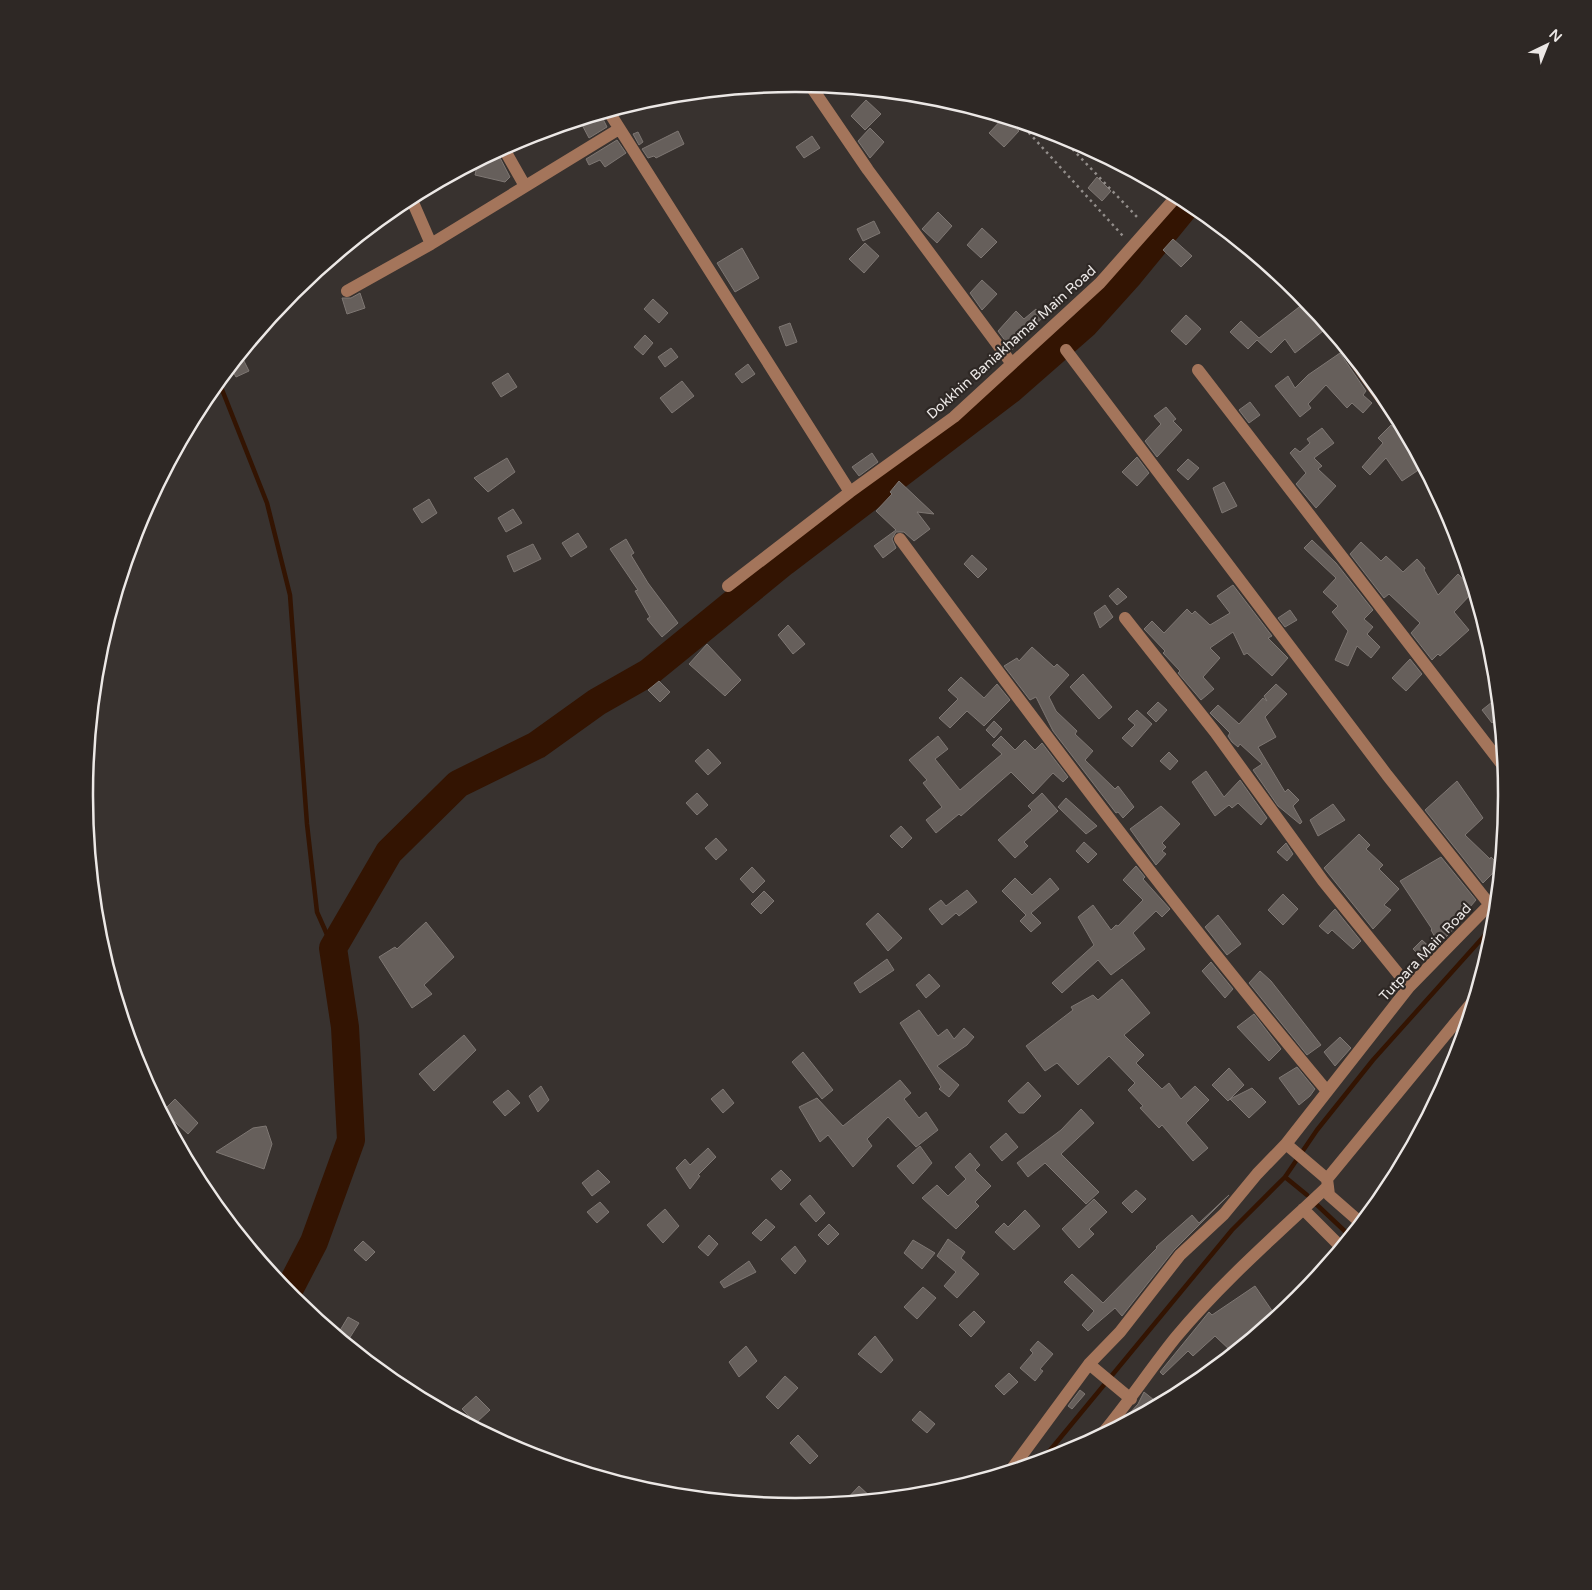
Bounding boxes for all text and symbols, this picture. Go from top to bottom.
north arrow [1522,20,1572,70]
text: N [1546,26,1565,46]
street label: Dokkhin Baniakhamar Main Road [923,262,1099,423]
street label: Tutpara Main Road [1376,900,1475,1005]

